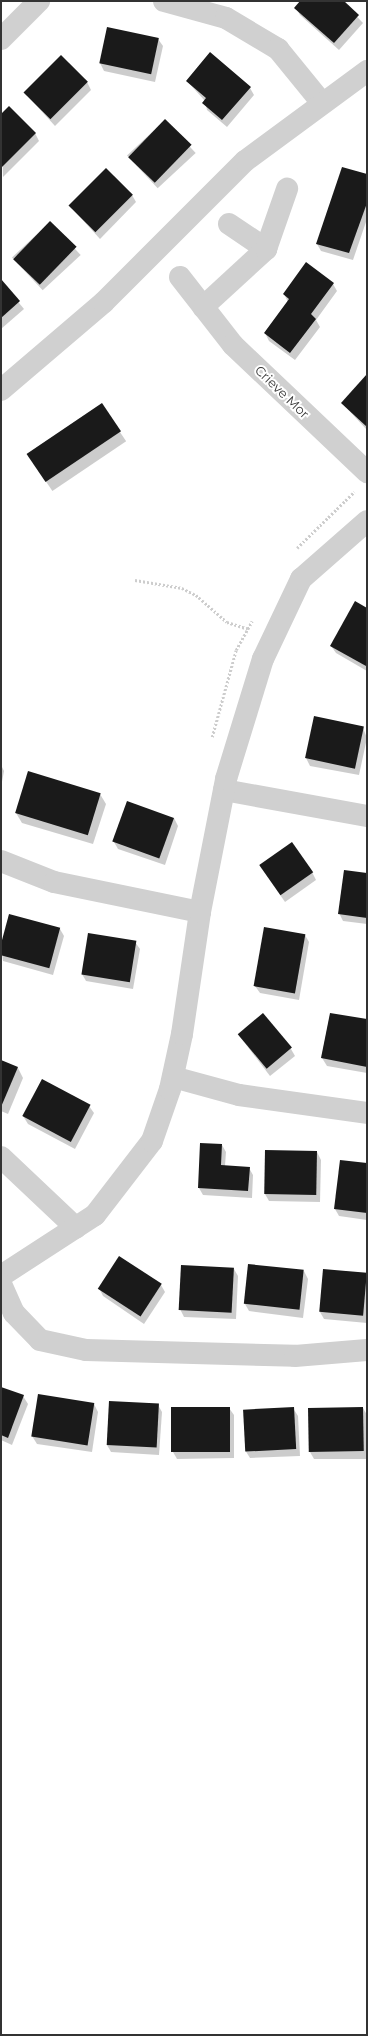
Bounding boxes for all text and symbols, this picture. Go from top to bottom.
street label: Crieve Mor [252,362,312,422]

